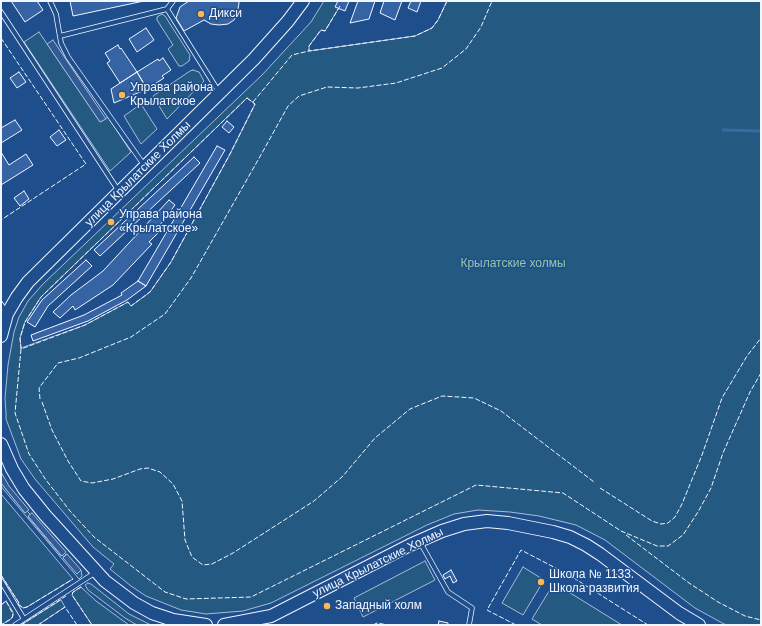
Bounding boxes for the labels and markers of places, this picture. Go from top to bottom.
place label: Дикси [209,7,242,21]
marker: Дикси [196,9,206,19]
place label: Управа района Крылатское [130,81,213,109]
marker: Управа района Крылатское [117,90,127,100]
place label: Управа района «Крылатское» [119,208,202,236]
marker: Управа района «Крылатское» [106,217,116,227]
place label: Школа № 1133. Школа развития [549,568,639,596]
marker: Школа № 1133. Школа развития [536,577,546,587]
place label: Западный холм [335,599,422,613]
marker: Западный холм [322,601,332,611]

